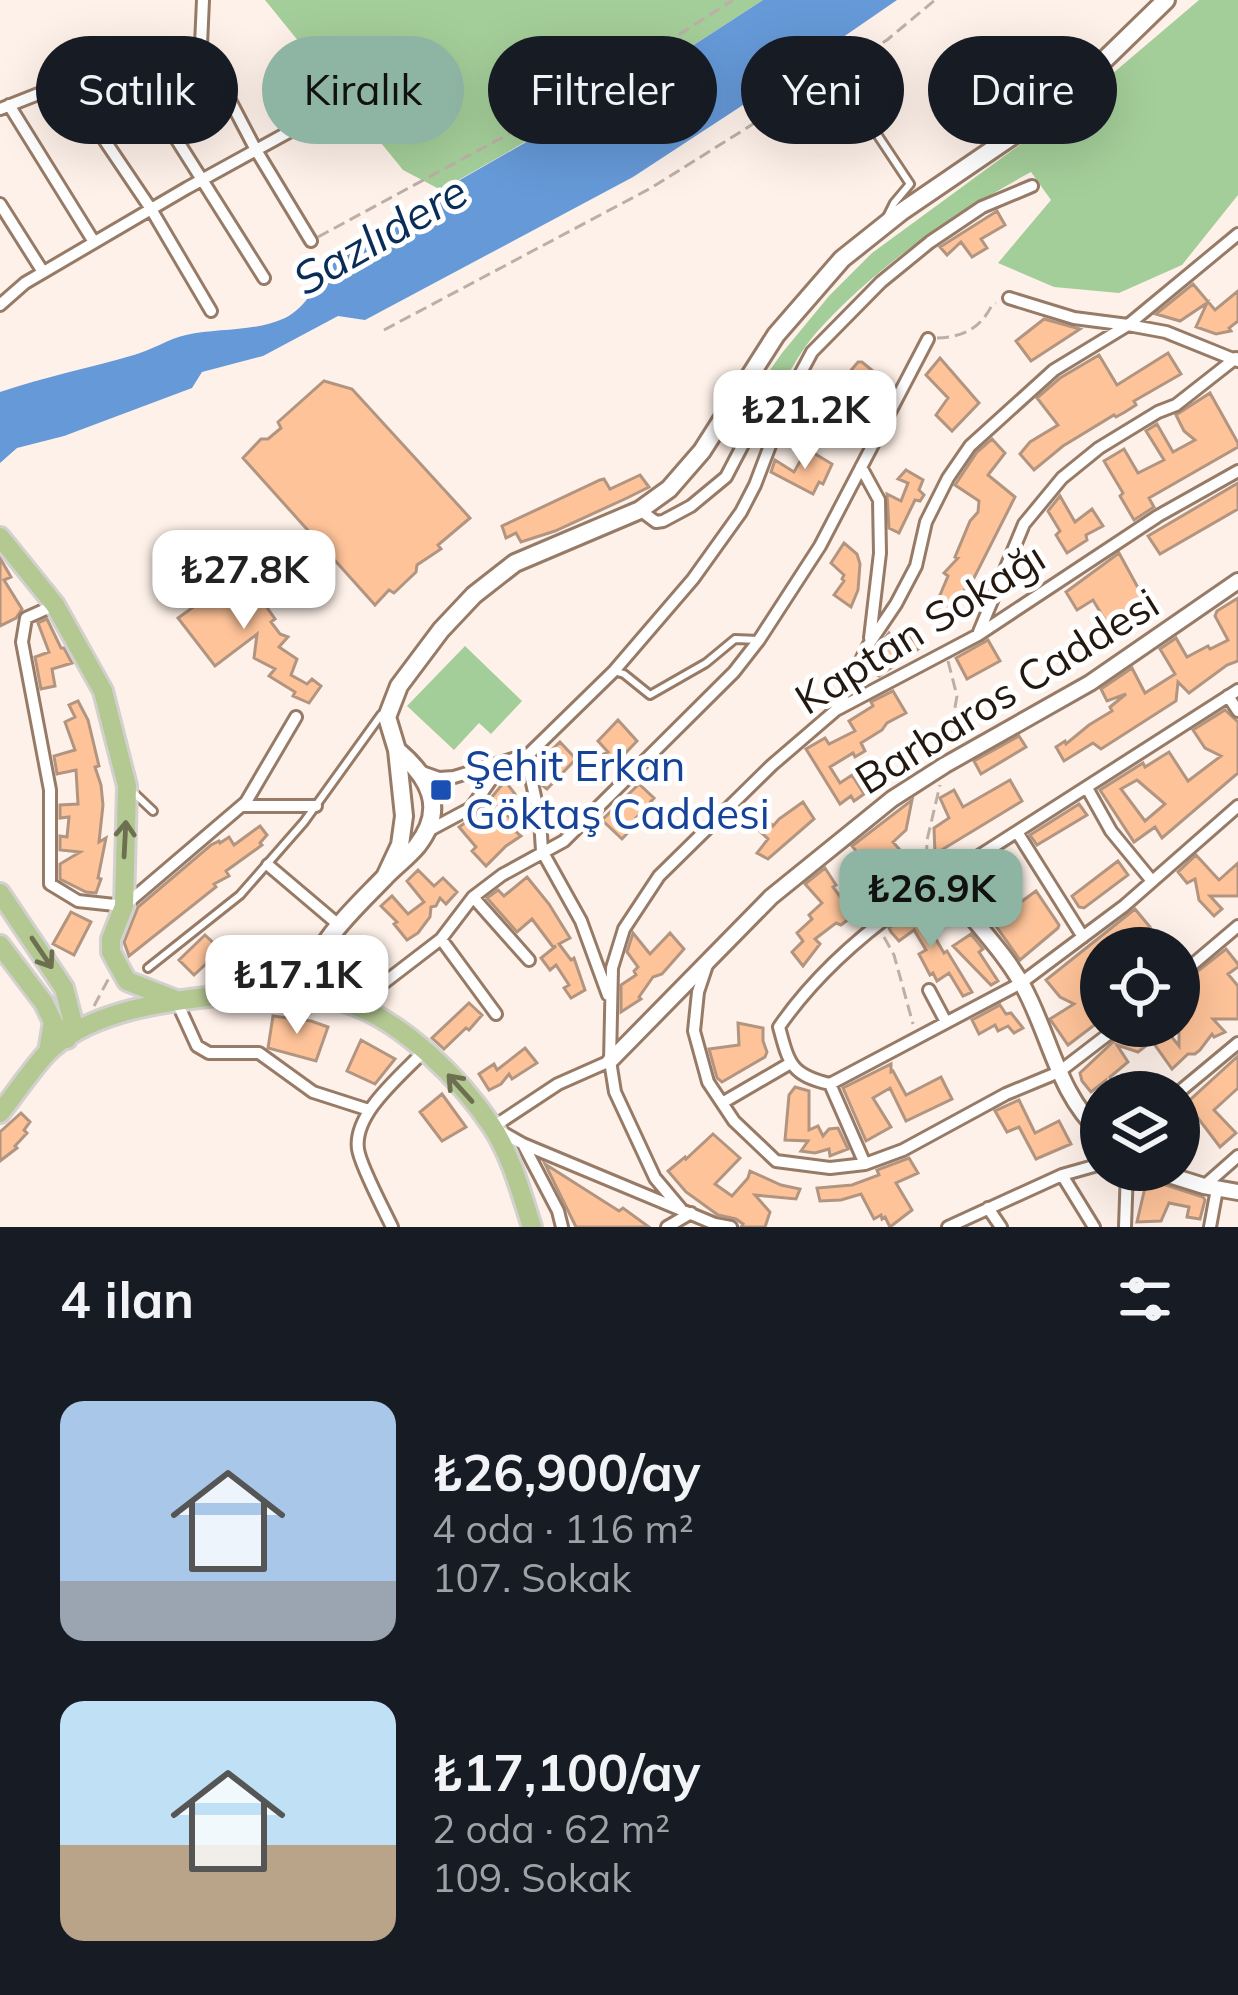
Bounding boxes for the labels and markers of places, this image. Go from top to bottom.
pin: ₺21.2K [707,370,903,472]
pin: ₺27.8K [146,530,342,632]
place label: Şehit Erkan Göktaş Caddesi [465,739,770,840]
marker: Şehit Erkan Göktaş Caddesi [428,777,454,803]
pin: ₺26.9K [833,849,1029,951]
pin: ₺17.1K [199,935,395,1037]

